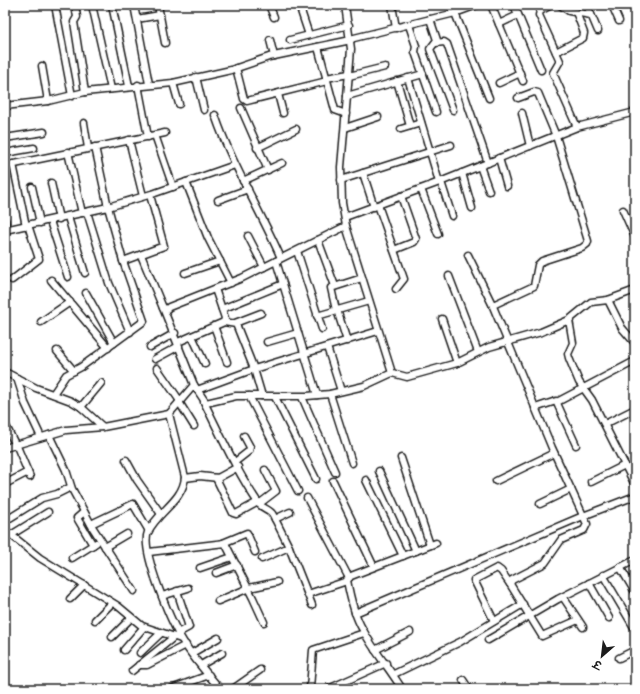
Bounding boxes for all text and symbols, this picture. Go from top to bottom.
north arrow [582,636,622,676]
text: उ [590,656,605,672]

